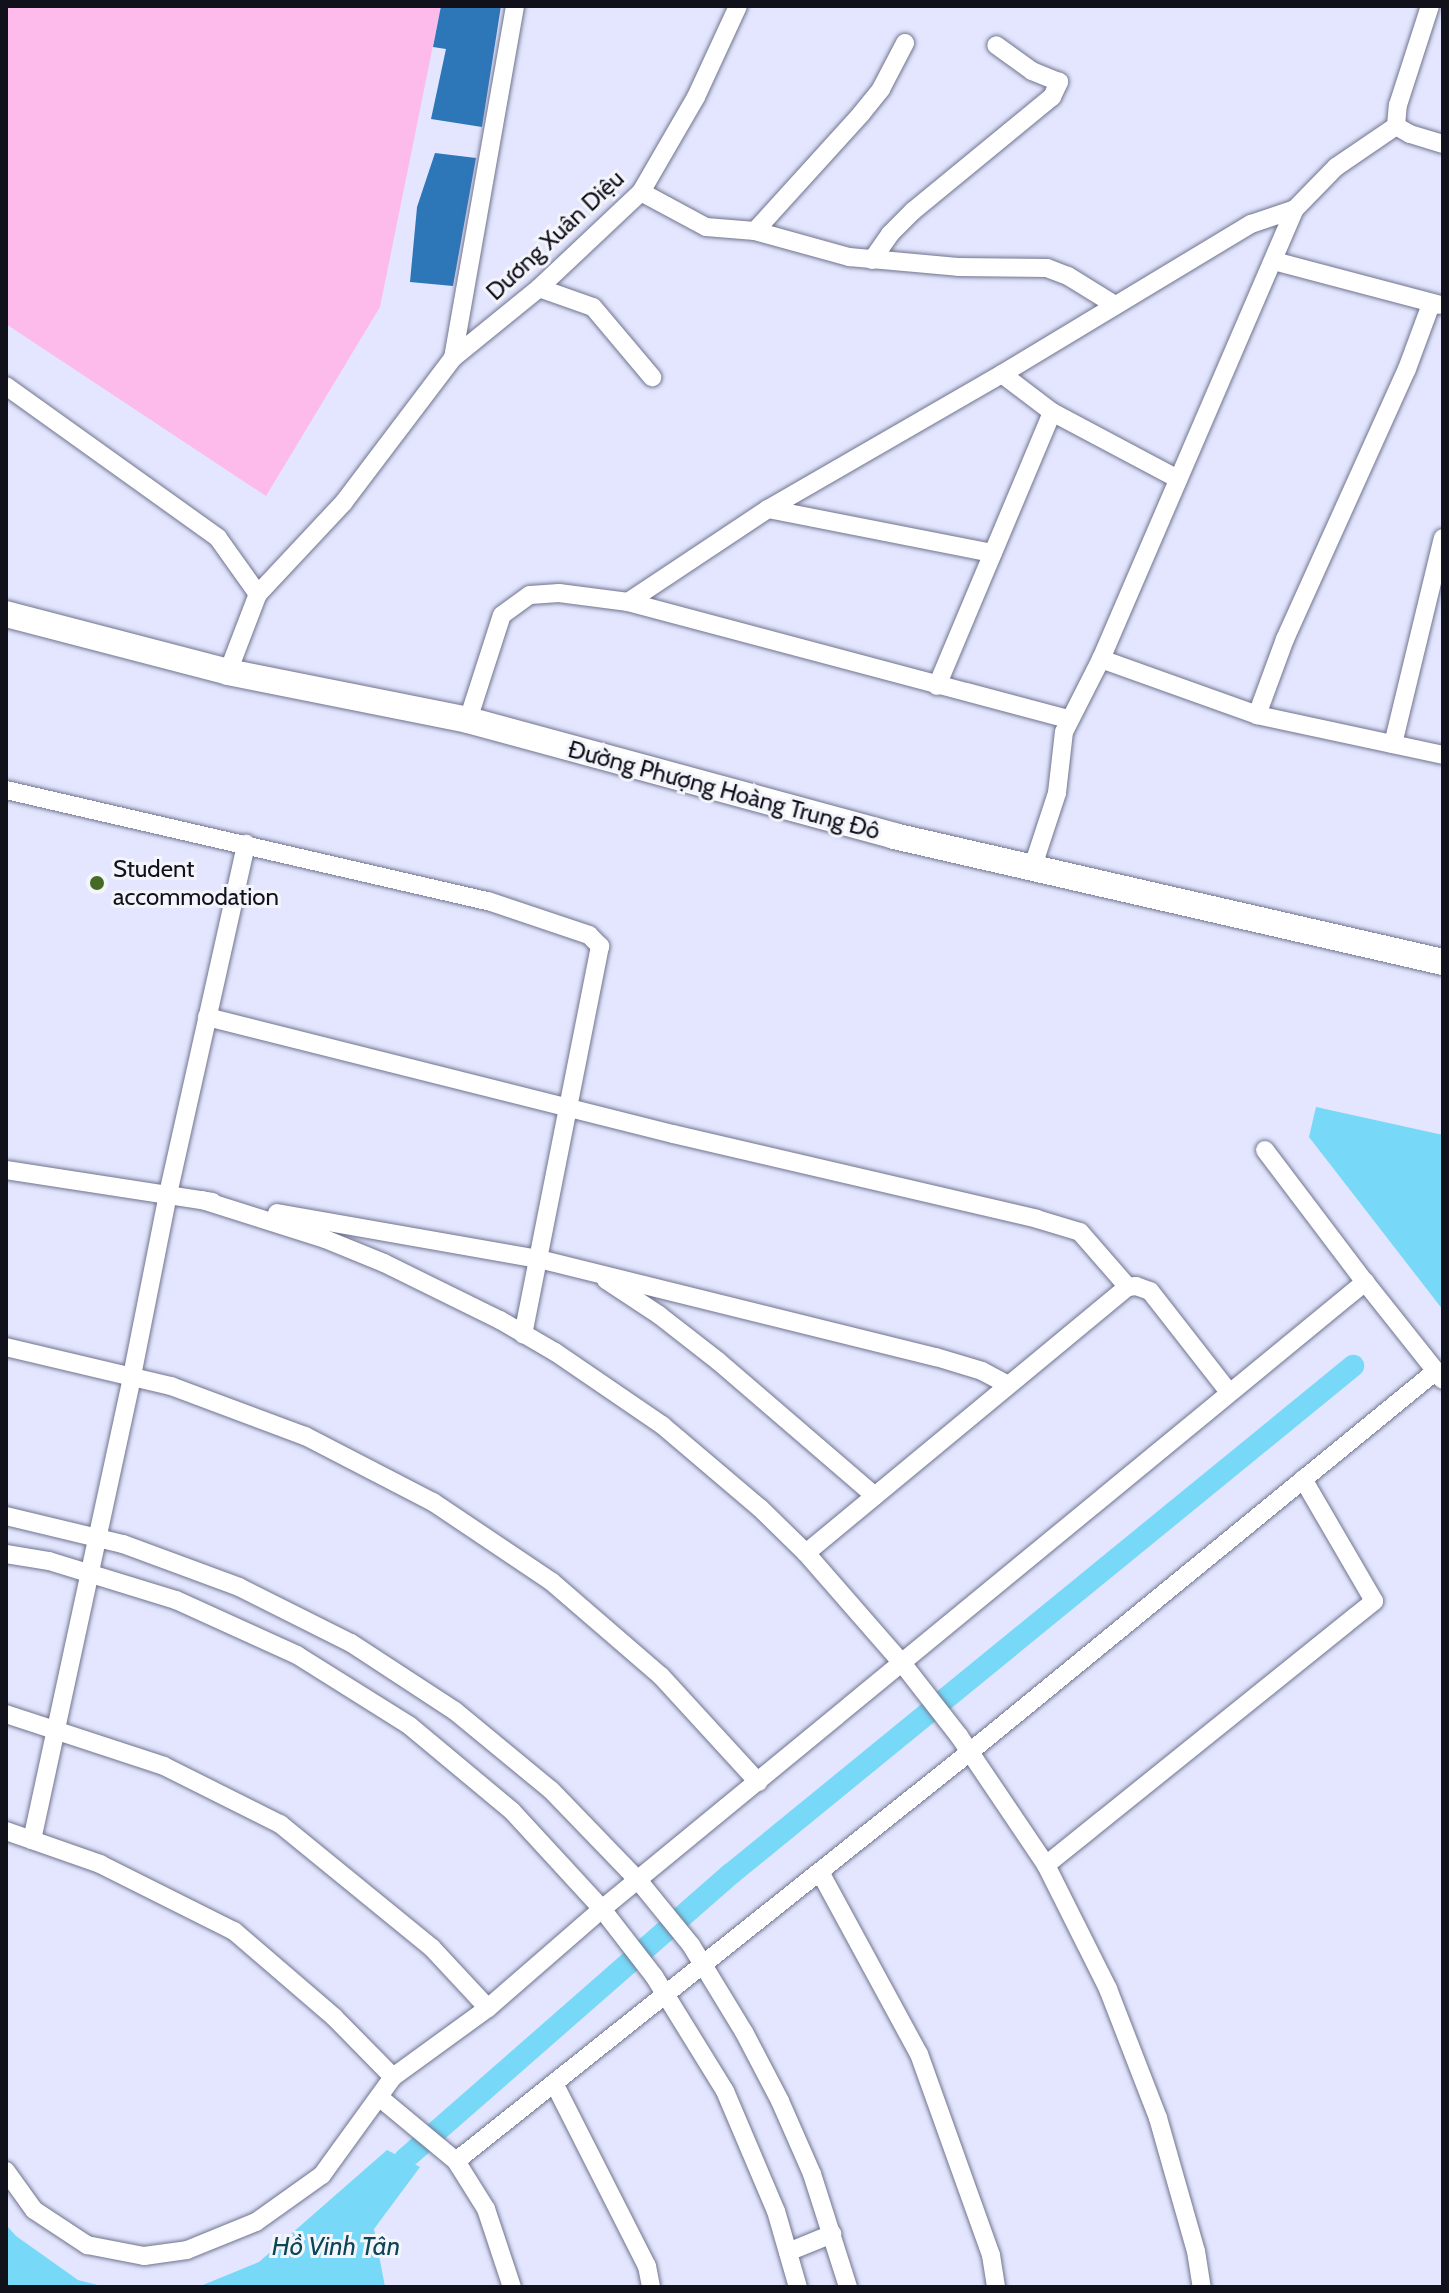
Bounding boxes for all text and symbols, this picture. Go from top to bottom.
street label: Dương Xuân Diệu [480,164,630,306]
street label: Đường Phượng Hoàng Trung Đô [565,734,883,846]
place label: Student accommodation [113,855,279,911]
marker: Student accommodation [88,874,106,892]
water label: Hồ Vinh Tân [272,2231,400,2263]

